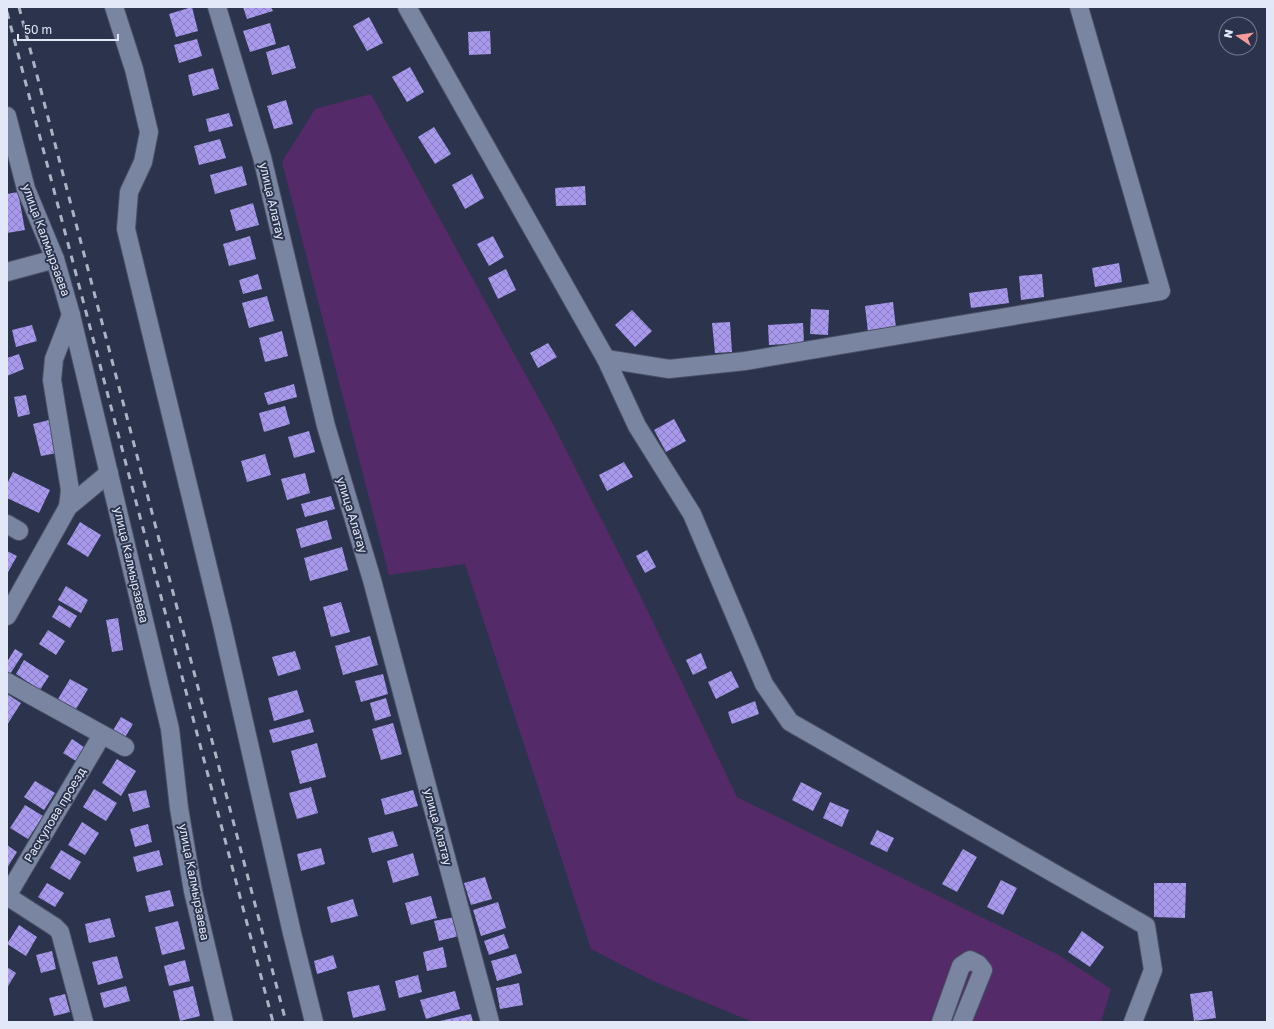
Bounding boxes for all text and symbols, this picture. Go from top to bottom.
scale bar [18,16,118,42]
north arrow [1218,16,1258,56]
text: 50 m [24,22,52,37]
text: N [1220,28,1235,39]
street label: улица Алатау [256,161,289,241]
street label: улица Калмырзаева [19,182,74,298]
street label: улица Алатау [334,475,371,555]
street label: улица Калмырзаева [111,505,152,624]
street label: Раскулова проезд [20,765,89,865]
street label: улица Алатау [421,787,456,867]
street label: улица Калмырзаева [176,822,213,942]

